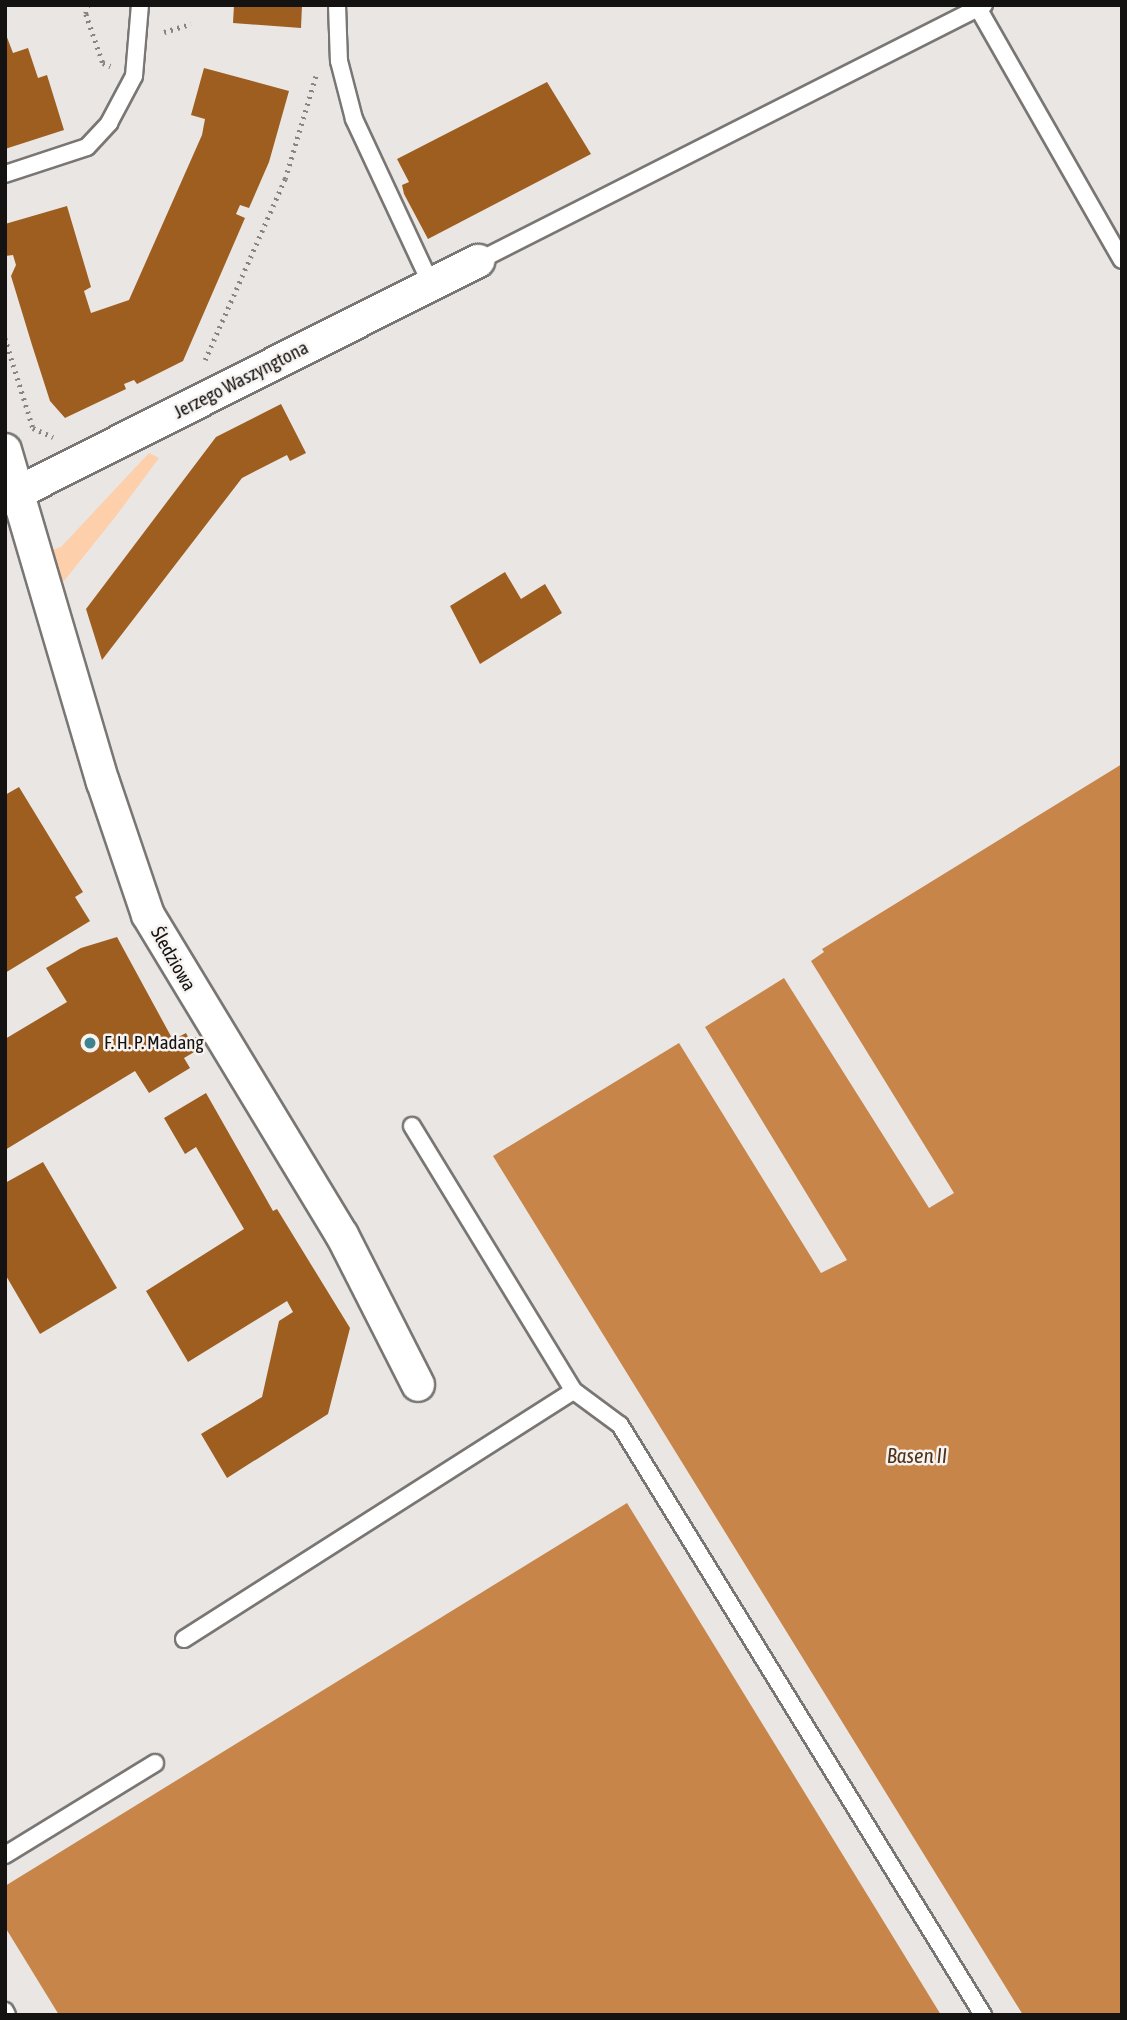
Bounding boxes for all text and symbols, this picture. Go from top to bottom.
street label: Jerzego Waszyngtona [170,336,312,424]
street label: Śledziowa [146,923,200,995]
place label: F. H. P. Madang [104,1032,204,1054]
marker: F. H. P. Madang [82,1035,98,1051]
water label: Basen II [887,1442,947,1468]

